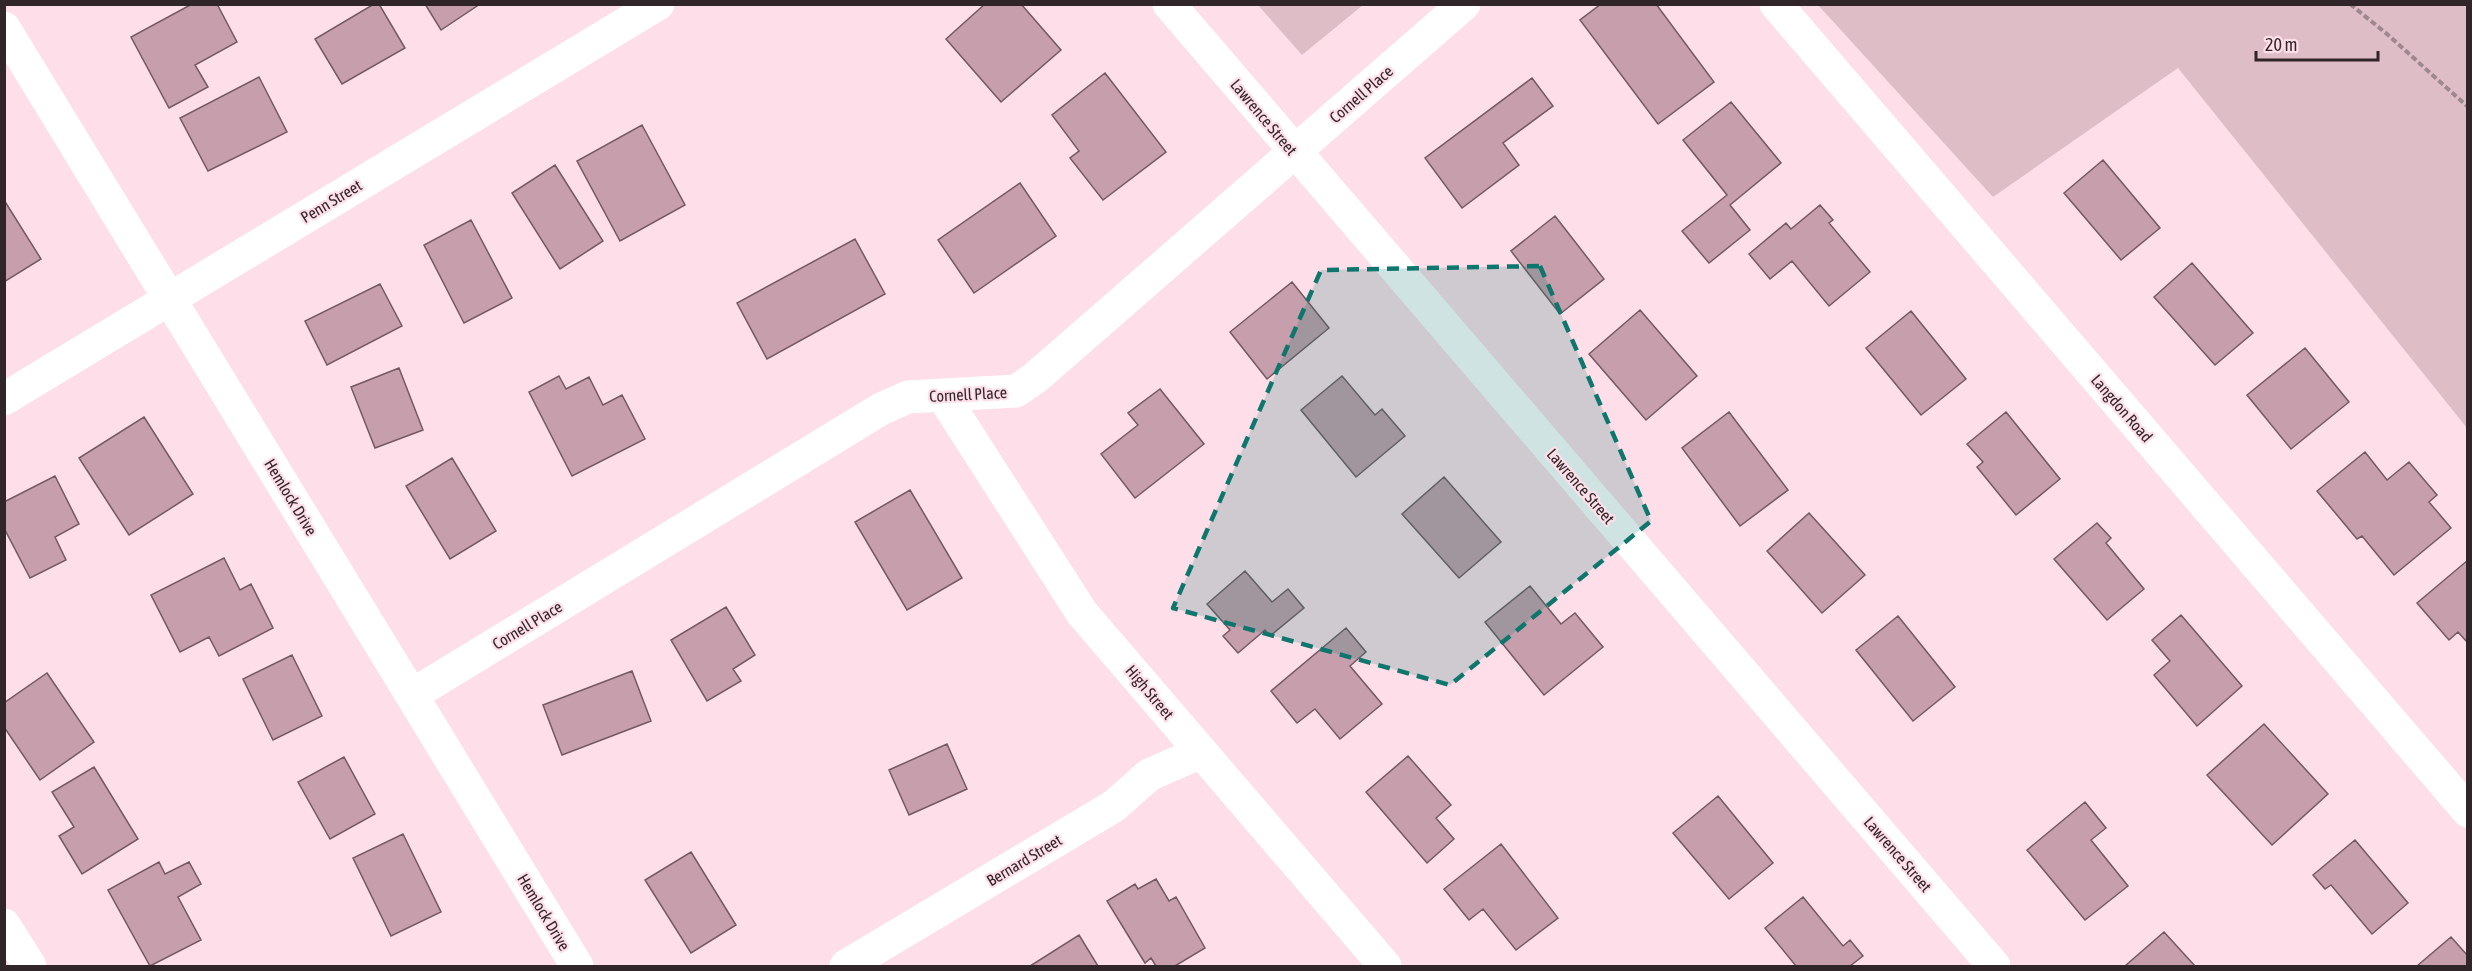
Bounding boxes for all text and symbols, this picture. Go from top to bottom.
scale bar [2256,24,2378,62]
text: 20 m [2265,34,2297,55]
street label: Cornell Place [1326,62,1396,126]
street label: Lawrence Street [1227,75,1301,159]
street label: Penn Street [297,176,365,226]
street label: Langdon Road [2087,371,2156,446]
street label: Cornell Place [929,383,1007,405]
street label: Lawrence Street [1544,445,1619,527]
street label: Hemlock Drive [261,456,321,538]
street label: Cornell Place [489,597,565,653]
street label: High Street [1121,661,1178,724]
street label: Lawrence Street [1861,813,1936,895]
street label: Bernard Street [983,830,1065,889]
street label: Hemlock Drive [514,871,574,953]

